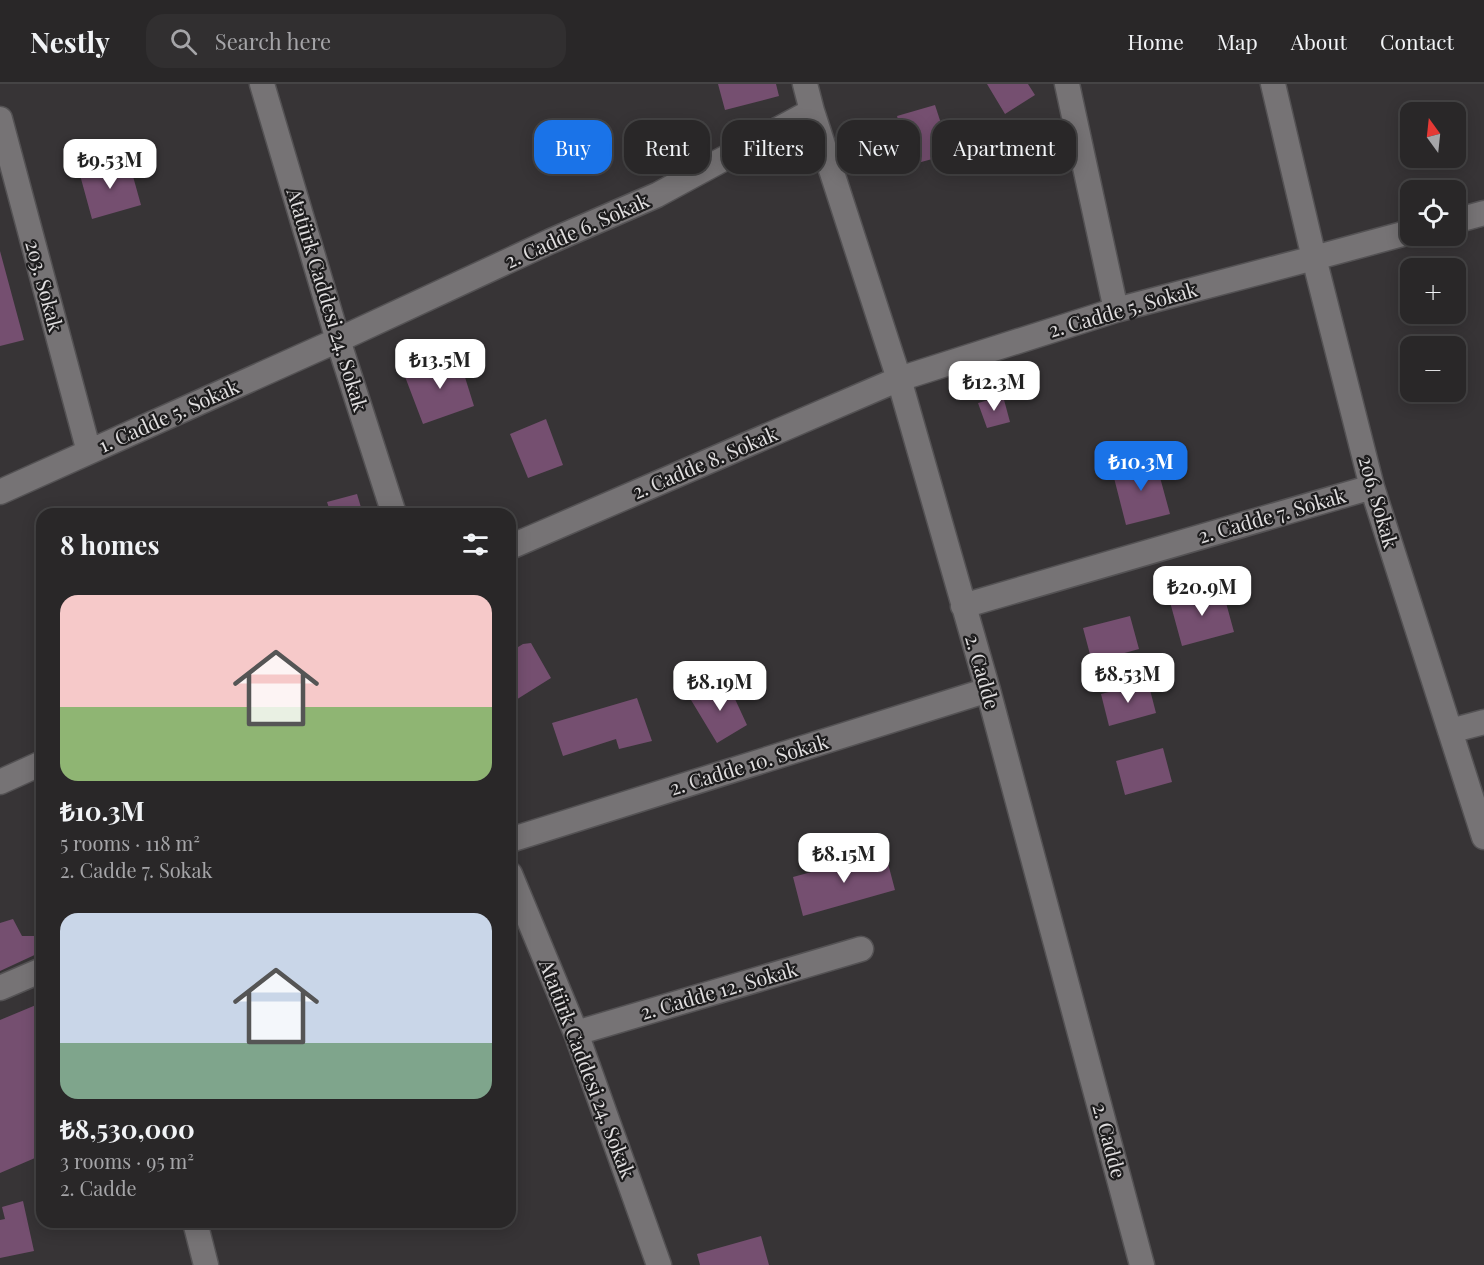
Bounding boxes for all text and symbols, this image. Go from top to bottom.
search box [146,14,566,68]
text: Nestly [30,23,110,60]
icon: search [167,25,200,58]
text: Search here [215,26,331,56]
text: Home [1128,27,1184,55]
text: Map [1217,27,1258,55]
text: About [1291,27,1347,55]
text: Contact [1380,27,1454,55]
north arrow [1400,102,1466,168]
map controls [1400,102,1466,402]
chip: Buy [534,120,612,174]
chip: Rent [624,120,710,174]
chip: Filters [722,120,825,174]
chip: New [837,120,920,174]
chip: Apartment [932,120,1076,174]
pin: ₺9.53M [61,139,159,190]
text: ₺9.53M [77,145,143,172]
button: locate [1400,180,1466,246]
street label: Atatürk Caddesi 24. Sokak [281,184,375,415]
street label: 2. Cadde 6. Sokak [500,186,653,274]
street label: 203. Sokak [20,237,71,334]
button: + [1400,258,1466,324]
street label: 2. Cadde 5. Sokak [1045,274,1200,343]
button: − [1400,336,1466,402]
pin: ₺13.5M [391,339,489,390]
text: ₺13.5M [409,345,471,372]
pin: ₺12.3M [945,361,1043,412]
text: ₺12.3M [963,367,1025,394]
street label: 1. Cadde 5. Sokak [94,372,243,458]
street label: 2. Cadde 8. Sokak [628,419,781,504]
pin: ₺10.3M [1092,441,1190,492]
text: ₺10.3M [1108,447,1174,474]
street label: 206. Sokak [1353,452,1406,551]
street label: 2. Cadde 7. Sokak [1195,481,1349,549]
text: 8 homes [60,527,159,562]
icon: filters [459,528,492,561]
pin: ₺20.9M [1153,566,1251,617]
text: ₺20.9M [1167,572,1237,599]
street label: 2. Cadde [960,631,1007,712]
icon: home [222,634,330,742]
pin: ₺8.53M [1079,653,1177,704]
text: ₺8.53M [1095,659,1161,686]
pin: ₺8.19M [671,661,769,712]
text: ₺8.19M [687,667,753,694]
street label: 2. Cadde 10. Sokak [666,727,831,801]
text: ₺10.3M [60,793,145,828]
text: 5 rooms · 118 m² [60,829,200,856]
pin: ₺8.15M [795,833,893,884]
text: ₺8.15M [812,839,876,866]
text: 2. Cadde 7. Sokak [60,856,212,883]
icon: home [222,952,330,1060]
street label: Atatürk Caddesi 24. Sokak [534,954,643,1182]
street label: 2. Cadde 12. Sokak [637,954,800,1025]
street label: 2. Cadde [1087,1100,1133,1181]
text: ₺8,530,000 [60,1111,195,1146]
text: 3 rooms · 95 m² [60,1147,194,1174]
text: 2. Cadde [60,1174,137,1201]

